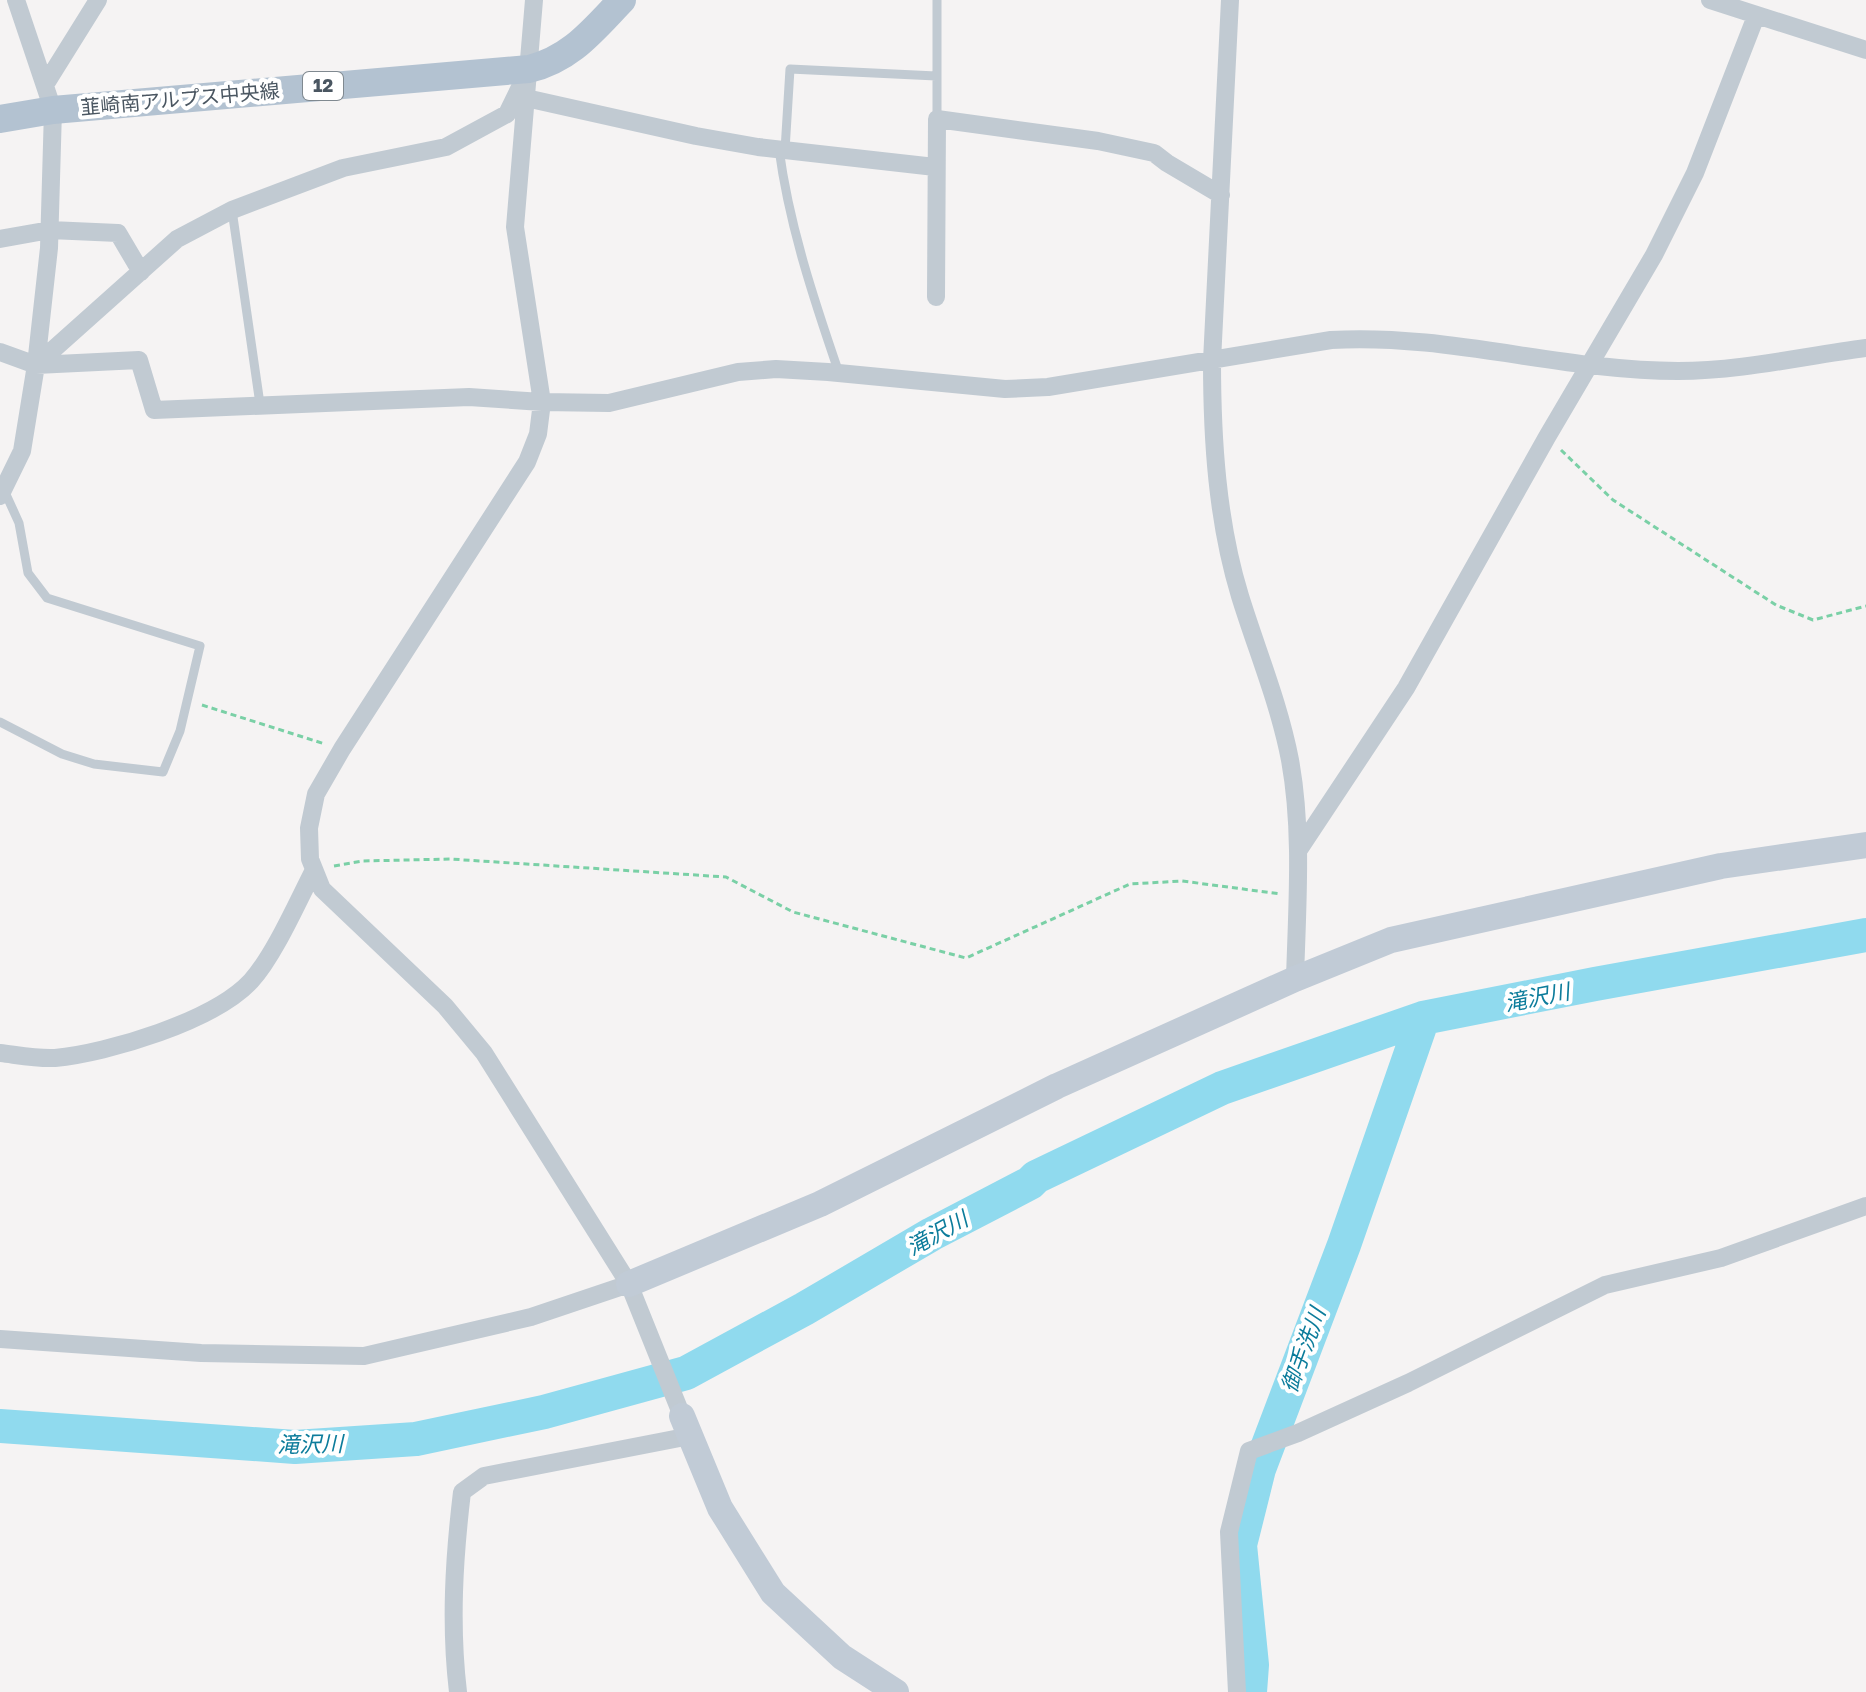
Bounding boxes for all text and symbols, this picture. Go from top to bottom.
road number: 12 [303,72,343,100]
street label: 韮崎南アルプス中央線 [79,77,280,119]
water label: 滝沢川 [1502,977,1574,1016]
water label: 滝沢川 [901,1204,974,1260]
water label: 御手洗川 [1275,1302,1331,1396]
water label: 滝沢川 [277,1429,345,1458]

